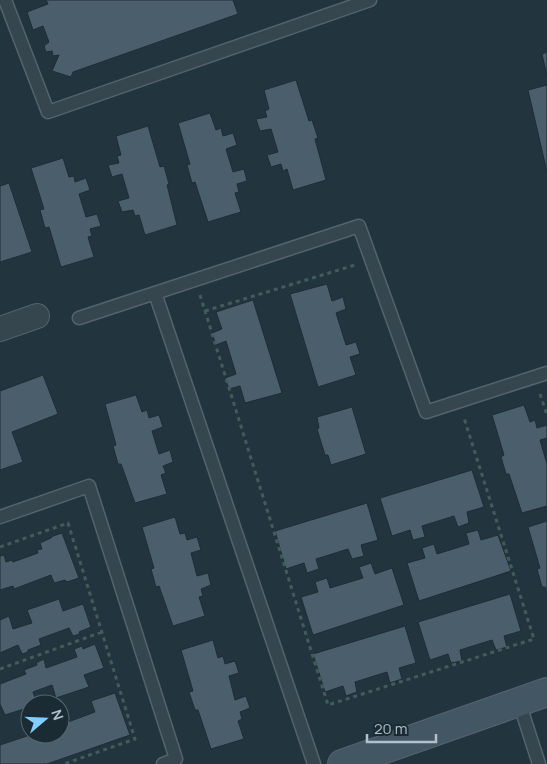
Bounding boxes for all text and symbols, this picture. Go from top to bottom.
north arrow [20,694,70,744]
text: N [47,707,68,722]
scale bar [367,712,436,744]
text: 20 m [374,718,407,739]

